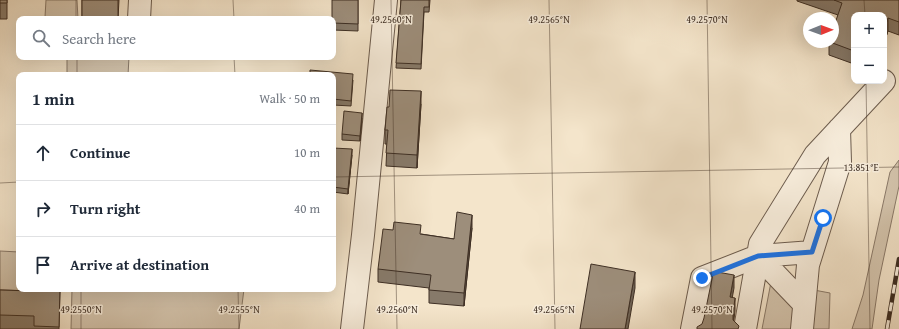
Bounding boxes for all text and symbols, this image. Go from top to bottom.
text: 49.2560°N [370,12,412,27]
text: 49.2565°N [528,12,570,27]
text: 49.2570°N [686,12,728,27]
north arrow [803,12,839,48]
map controls [851,12,887,84]
button: + [851,12,887,48]
search box [16,16,336,60]
icon: search [30,27,52,49]
text: Search here [62,28,136,49]
button: − [851,48,887,84]
text: 1 min [32,86,74,111]
text: Walk · 50 m [259,89,320,108]
icon: ahead [32,142,54,164]
text: Continue [70,142,131,163]
text: 10 m [294,143,320,162]
text: 13.851°E [843,160,879,175]
icon: right [32,198,54,220]
text: Turn right [70,198,141,219]
text: 40 m [294,199,320,218]
route start [814,209,832,227]
icon: arrive [32,254,54,276]
text: Arrive at destination [70,254,209,275]
route end [693,269,711,287]
text: 49.2550°N [60,302,102,317]
text: 49.2555°N [218,302,260,317]
text: 49.2560°N [376,302,418,317]
text: 49.2565°N [533,302,575,317]
text: 49.2570°N [691,302,733,317]

